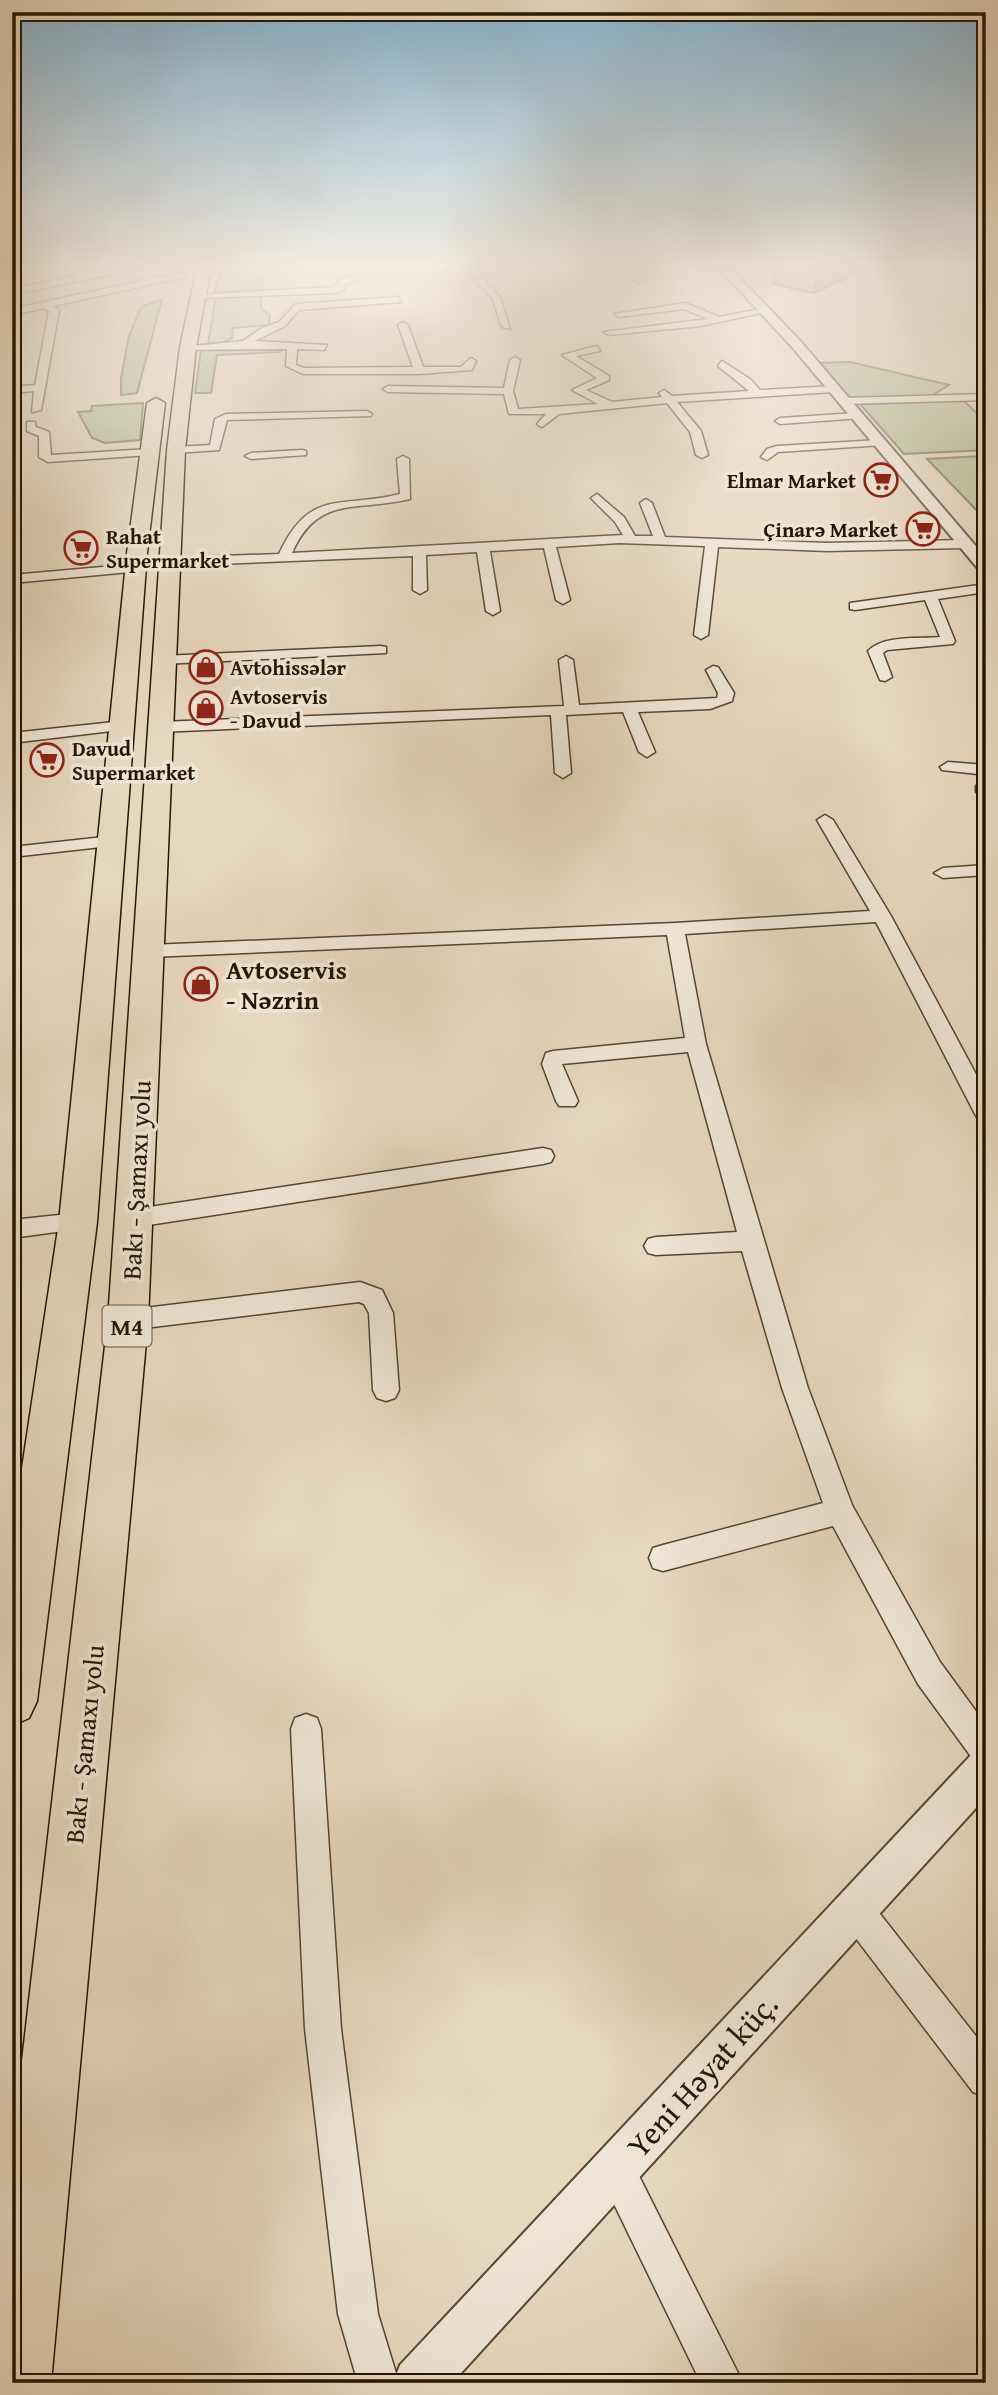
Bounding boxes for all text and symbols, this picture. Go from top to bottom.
supermarket icon: Elmar Market [862,461,900,499]
place label: Elmar Market [727,465,856,496]
supermarket icon: Çinarə Market [904,510,942,548]
place label: Çinarə Market [764,514,898,545]
place label: Rahat Supermarket [106,521,229,576]
supermarket icon: Rahat Supermarket [62,529,100,567]
shop icon: Avtohissələr [187,648,225,686]
place label: Avtohissələr [230,652,347,683]
place label: Avtoservis - Davud [230,681,328,736]
shop icon: Avtoservis - Davud [187,689,225,727]
place label: Davud Supermarket [72,733,195,788]
supermarket icon: Davud Supermarket [28,741,66,779]
place label: Avtoservis - Nəzrin [226,950,347,1019]
shop icon: Avtoservis - Nəzrin [182,965,220,1003]
street label: Bakı - Şamaxı yolu [111,1079,161,1281]
road number: M4 [102,1306,152,1346]
street label: Bakı - Şamaxı yolu [54,1643,114,1845]
street label: Yeni Həyat küç. [615,1982,789,2168]

